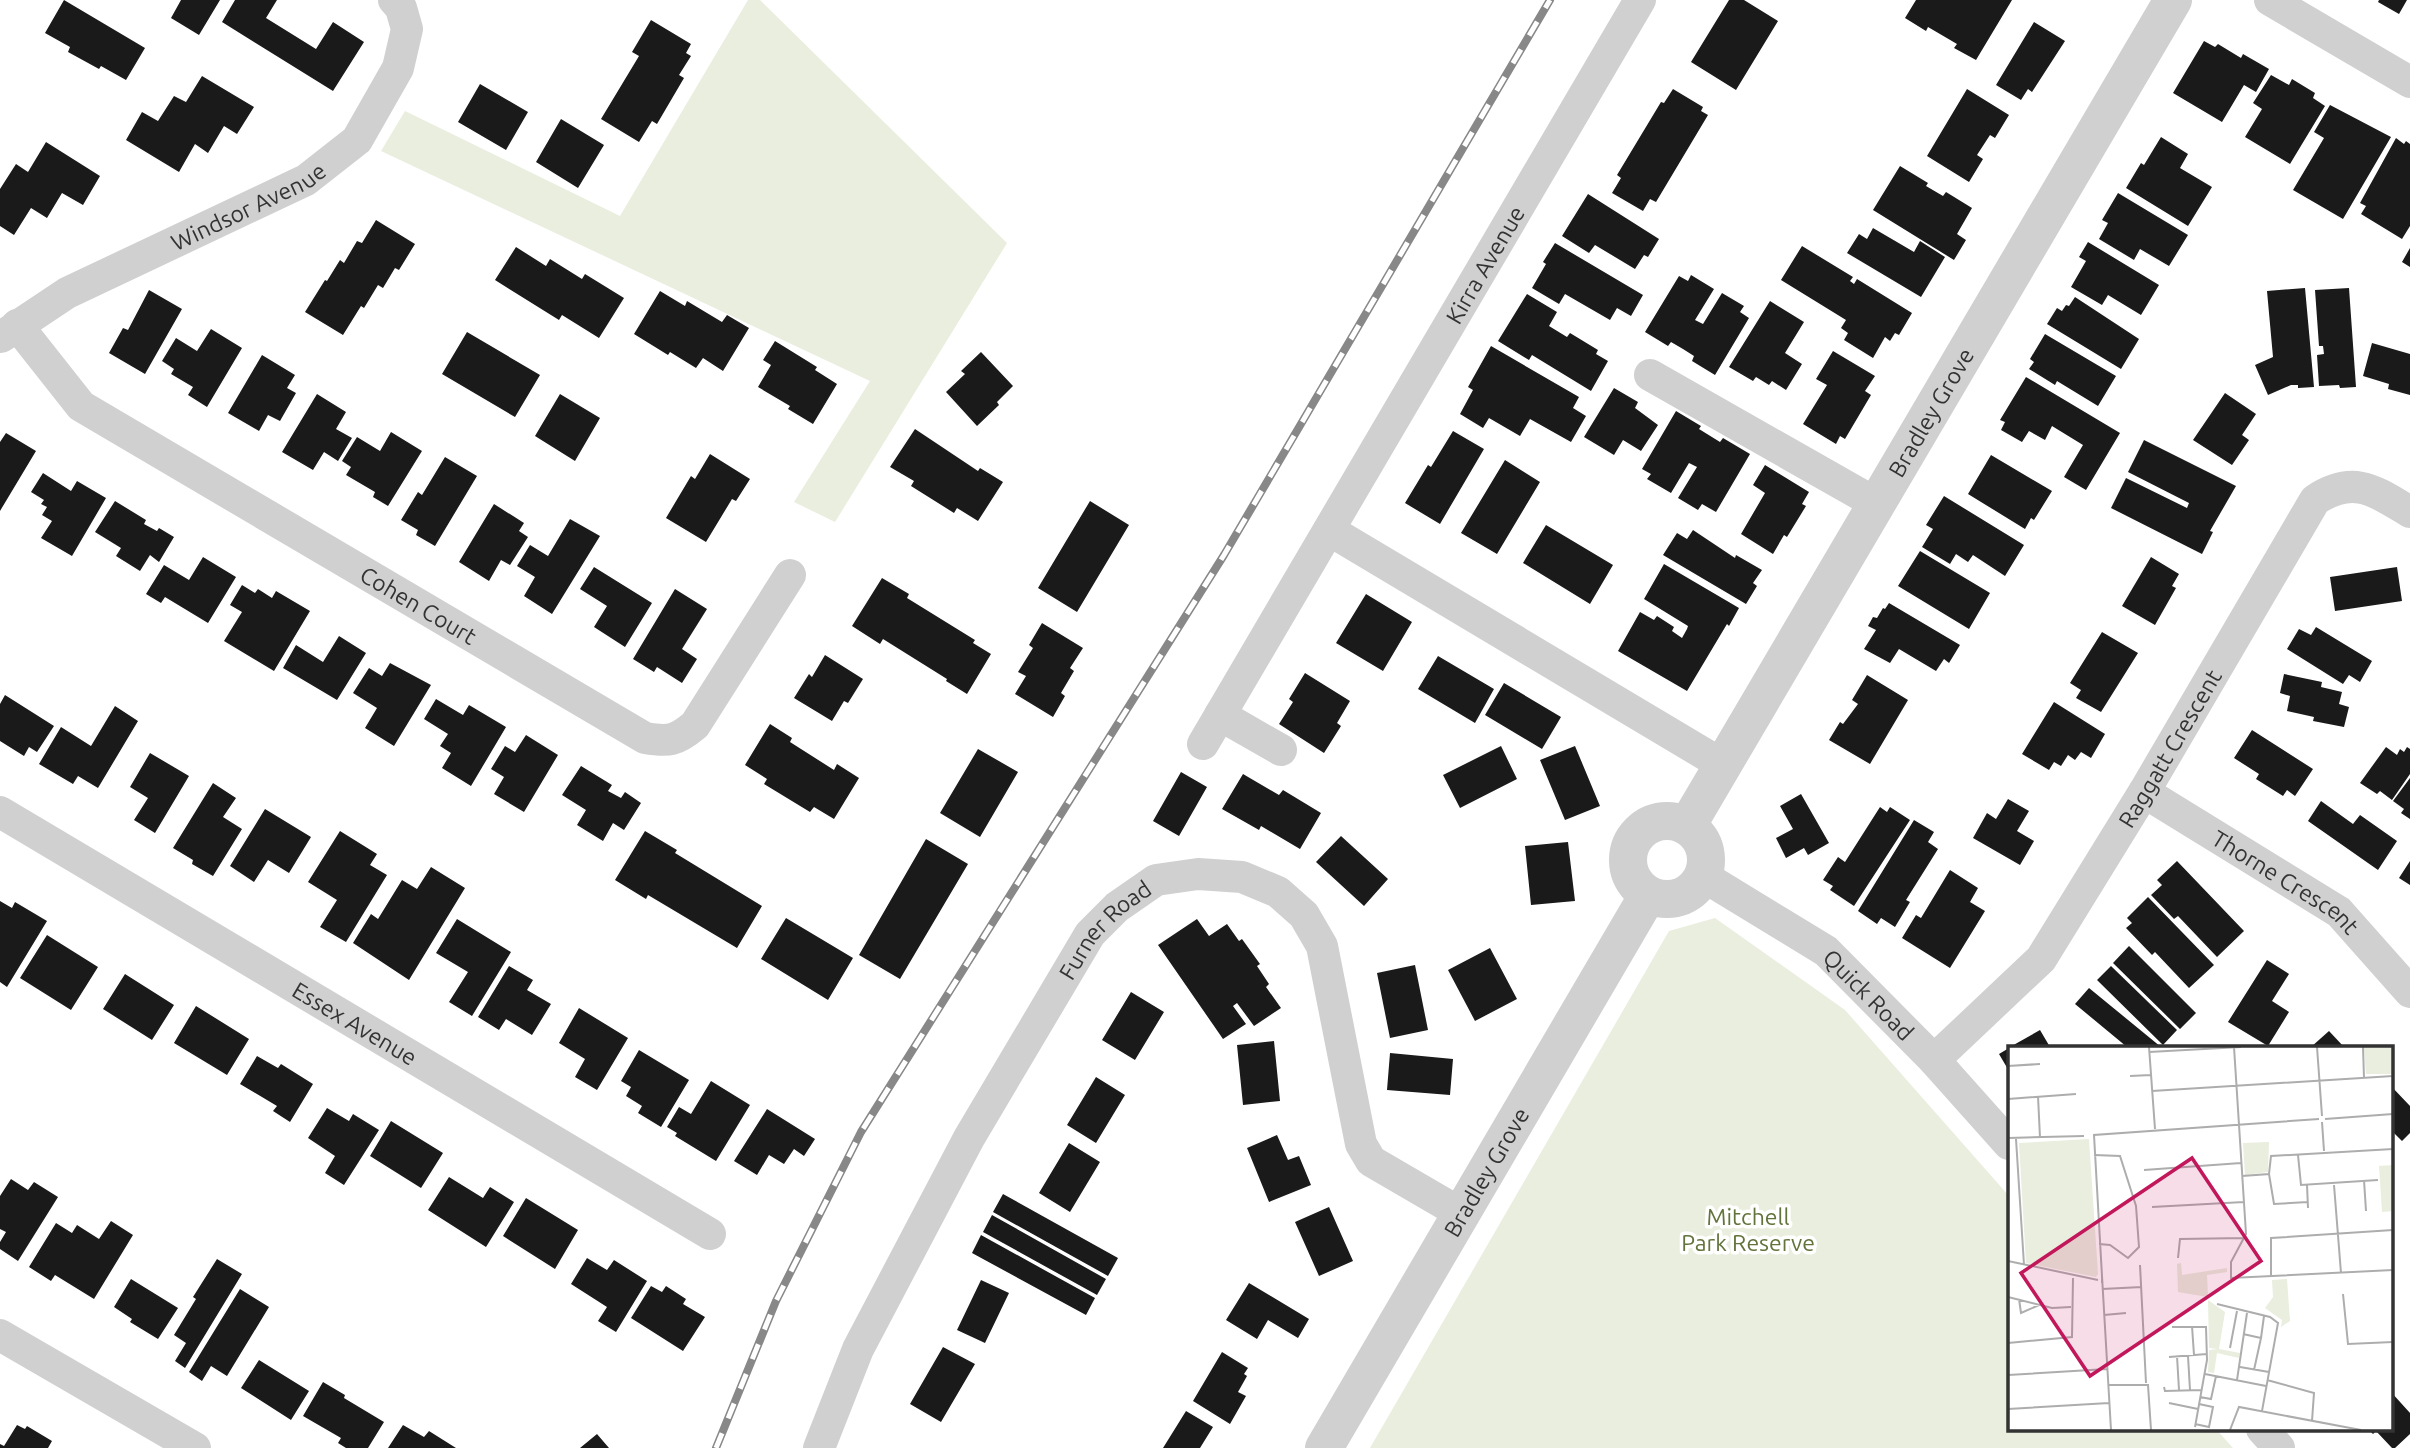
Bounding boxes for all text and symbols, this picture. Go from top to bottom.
street label: Windsor Avenue [167,157,330,255]
street label: Kirra Avenue [1440,201,1529,328]
street label: Bradley Grove [1883,343,1978,481]
street label: Cohen Court [356,561,481,649]
street label: Raggatt Crescent [2113,665,2226,832]
street label: Thorne Crescent [2208,825,2364,938]
street label: Furner Road [1054,875,1155,984]
street label: Quick Road [1819,944,1919,1045]
street label: Essex Avenue [288,976,422,1070]
inset map [2008,1046,2392,1430]
street label: Bradley Grove [1438,1103,1533,1241]
park label: Mitchell Park Reserve [1681,1204,1815,1255]

